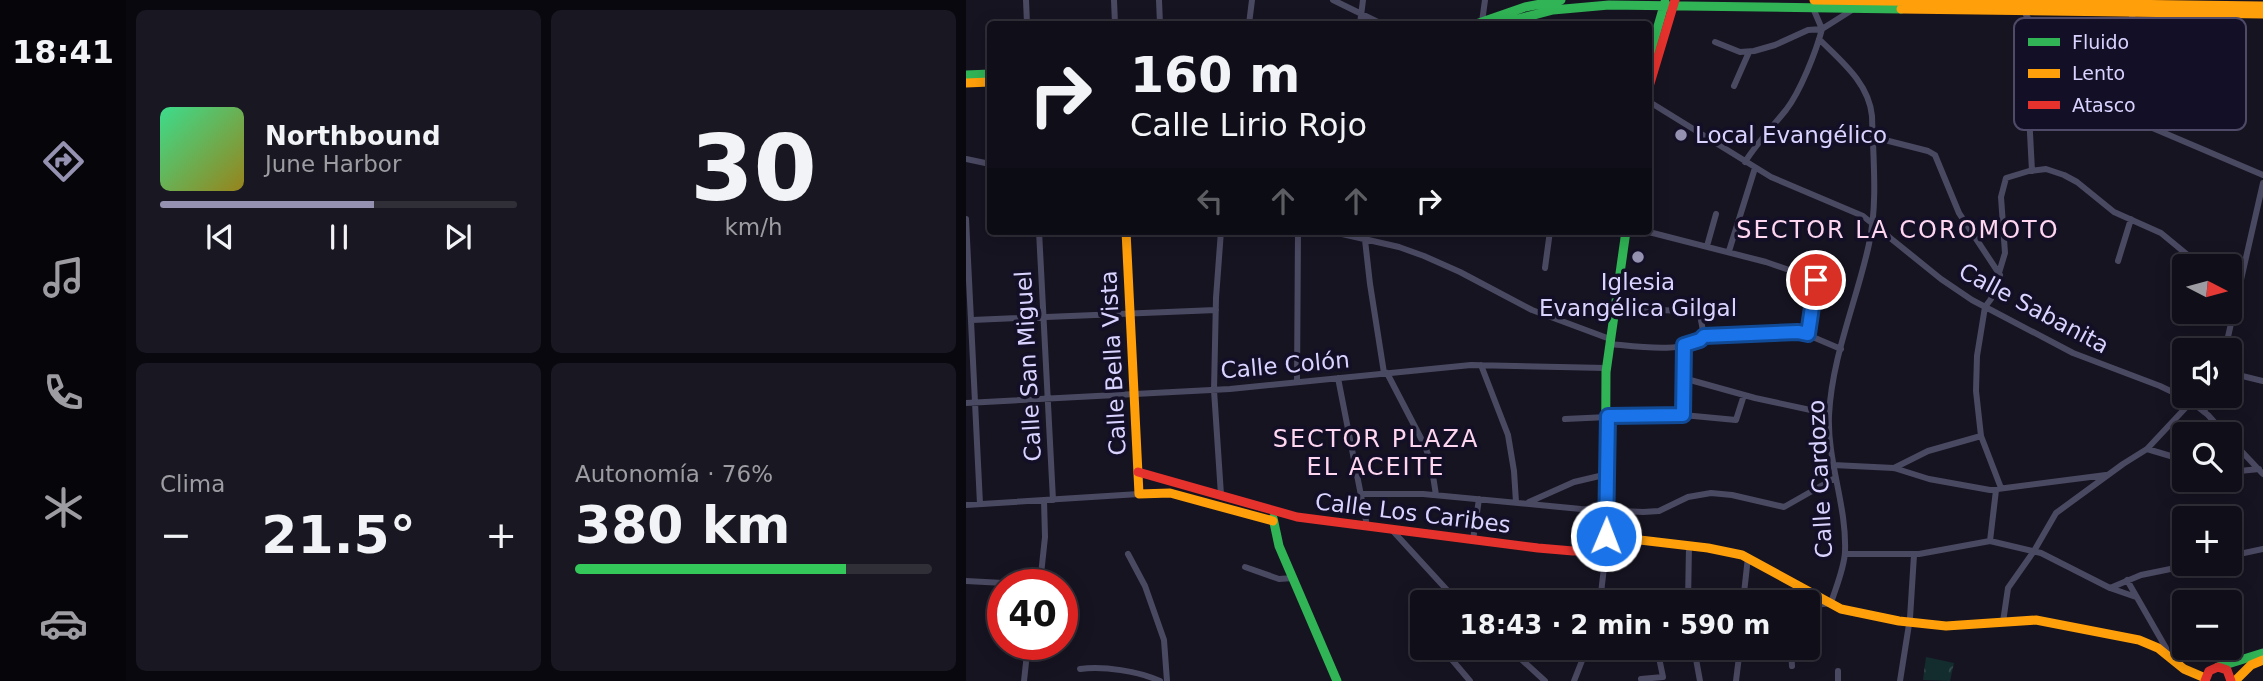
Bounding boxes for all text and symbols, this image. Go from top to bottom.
legend [2014,18,2246,130]
text: Fluido [2072,31,2129,53]
text: 18:41 [12,33,114,71]
text: 160 m [1130,47,1300,104]
icon: right [1015,49,1106,140]
text: Lento [2072,62,2125,84]
text: Atasco [2072,94,2136,116]
text: Calle Lirio Rojo [1130,106,1367,144]
text: 30 [690,116,817,221]
text: Northbound [265,121,441,151]
place label: Local Evangélico [1695,122,1887,148]
marker: Local Evangélico [1673,127,1689,143]
icon: directions [39,137,88,186]
text: June Harbor [265,151,401,177]
icon: left [1191,182,1229,220]
icon: ahead [1264,182,1302,220]
icon: ahead [1337,182,1375,220]
icon: right [1410,182,1448,220]
text: km/h [724,214,783,240]
district label: SECTOR LA COROMOTO [1736,216,2060,244]
icon: previous [201,218,239,256]
icon: pause [320,218,358,256]
icon: next [439,218,477,256]
marker: Iglesia Evangélica Gilgal [1630,249,1646,265]
pin [1786,250,1846,310]
icon: music [39,253,88,302]
north arrow [2172,254,2242,324]
map controls [2172,254,2242,660]
street label: Calle Sabanita [1955,258,2113,358]
icon: arrive [1797,261,1835,299]
place label: Iglesia Evangélica Gilgal [1539,269,1737,321]
street label: Calle San Miguel [1010,270,1046,462]
street label: Calle Bella Vista [1095,270,1131,456]
button: sound [2172,338,2242,408]
street label: Calle Colón [1219,346,1351,384]
icon: phone [39,368,88,417]
street label: Calle Cardozo [1803,399,1837,559]
button: search [2172,422,2242,492]
district label: SECTOR PLAZA EL ACEITE [1273,425,1479,481]
text: Autonomía · 76% [575,461,773,487]
text: Clima [160,471,225,497]
icon: climate [39,483,88,532]
street label: Calle Los Caribes [1314,488,1512,538]
text: 380 km [575,495,790,555]
position arrow [1569,499,1643,573]
text: 21.5° [261,505,416,565]
button: + [2172,506,2242,576]
text: − [160,513,192,557]
text: + [485,513,517,557]
speed limit sign: 40 [987,569,1078,660]
button: − [2172,590,2242,660]
icon: car [39,599,88,648]
text: 18:43 · 2 min · 590 m [1460,610,1770,640]

